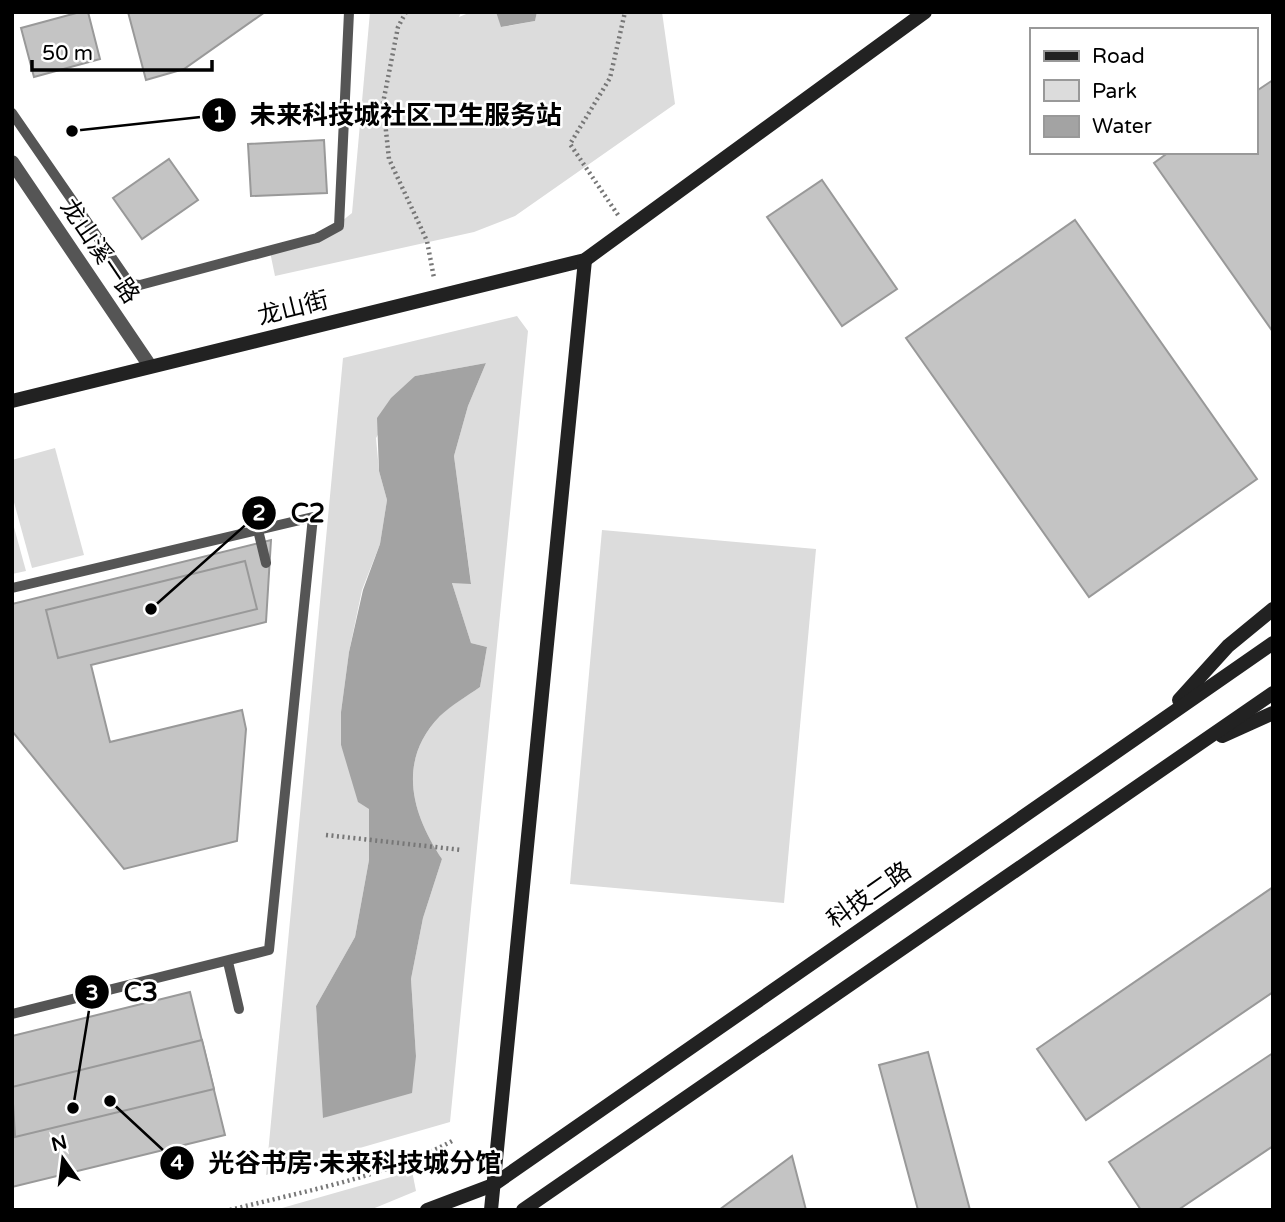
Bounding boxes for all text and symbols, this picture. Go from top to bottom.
scale bar [32,28,212,72]
legend [1030,28,1257,154]
text: 50 m [42,41,93,66]
text: Road [1092,44,1145,69]
text: Park [1092,79,1137,104]
callout: 未来科技城社区卫生服务站 [201,91,576,138]
text: 未来科技城社区卫生服务站 [250,100,562,131]
text: 1 [212,103,226,128]
text: Water [1092,114,1152,139]
street label: 龙山溪一路 [54,193,145,309]
street label: 龙山街 [255,286,332,331]
callout: C2 [241,489,339,536]
text: C2 [291,498,325,529]
text: 2 [252,501,266,526]
street label: 科技二路 [822,856,917,935]
callout: C3 [75,969,172,1016]
text: C3 [124,977,158,1008]
text: 3 [85,981,99,1006]
north arrow [28,1124,98,1194]
text: N [49,1131,69,1156]
callout: 光谷书房·未来科技城分馆 [159,1140,515,1187]
text: 光谷书房·未来科技城分馆 [209,1148,501,1179]
text: 4 [170,1151,184,1176]

